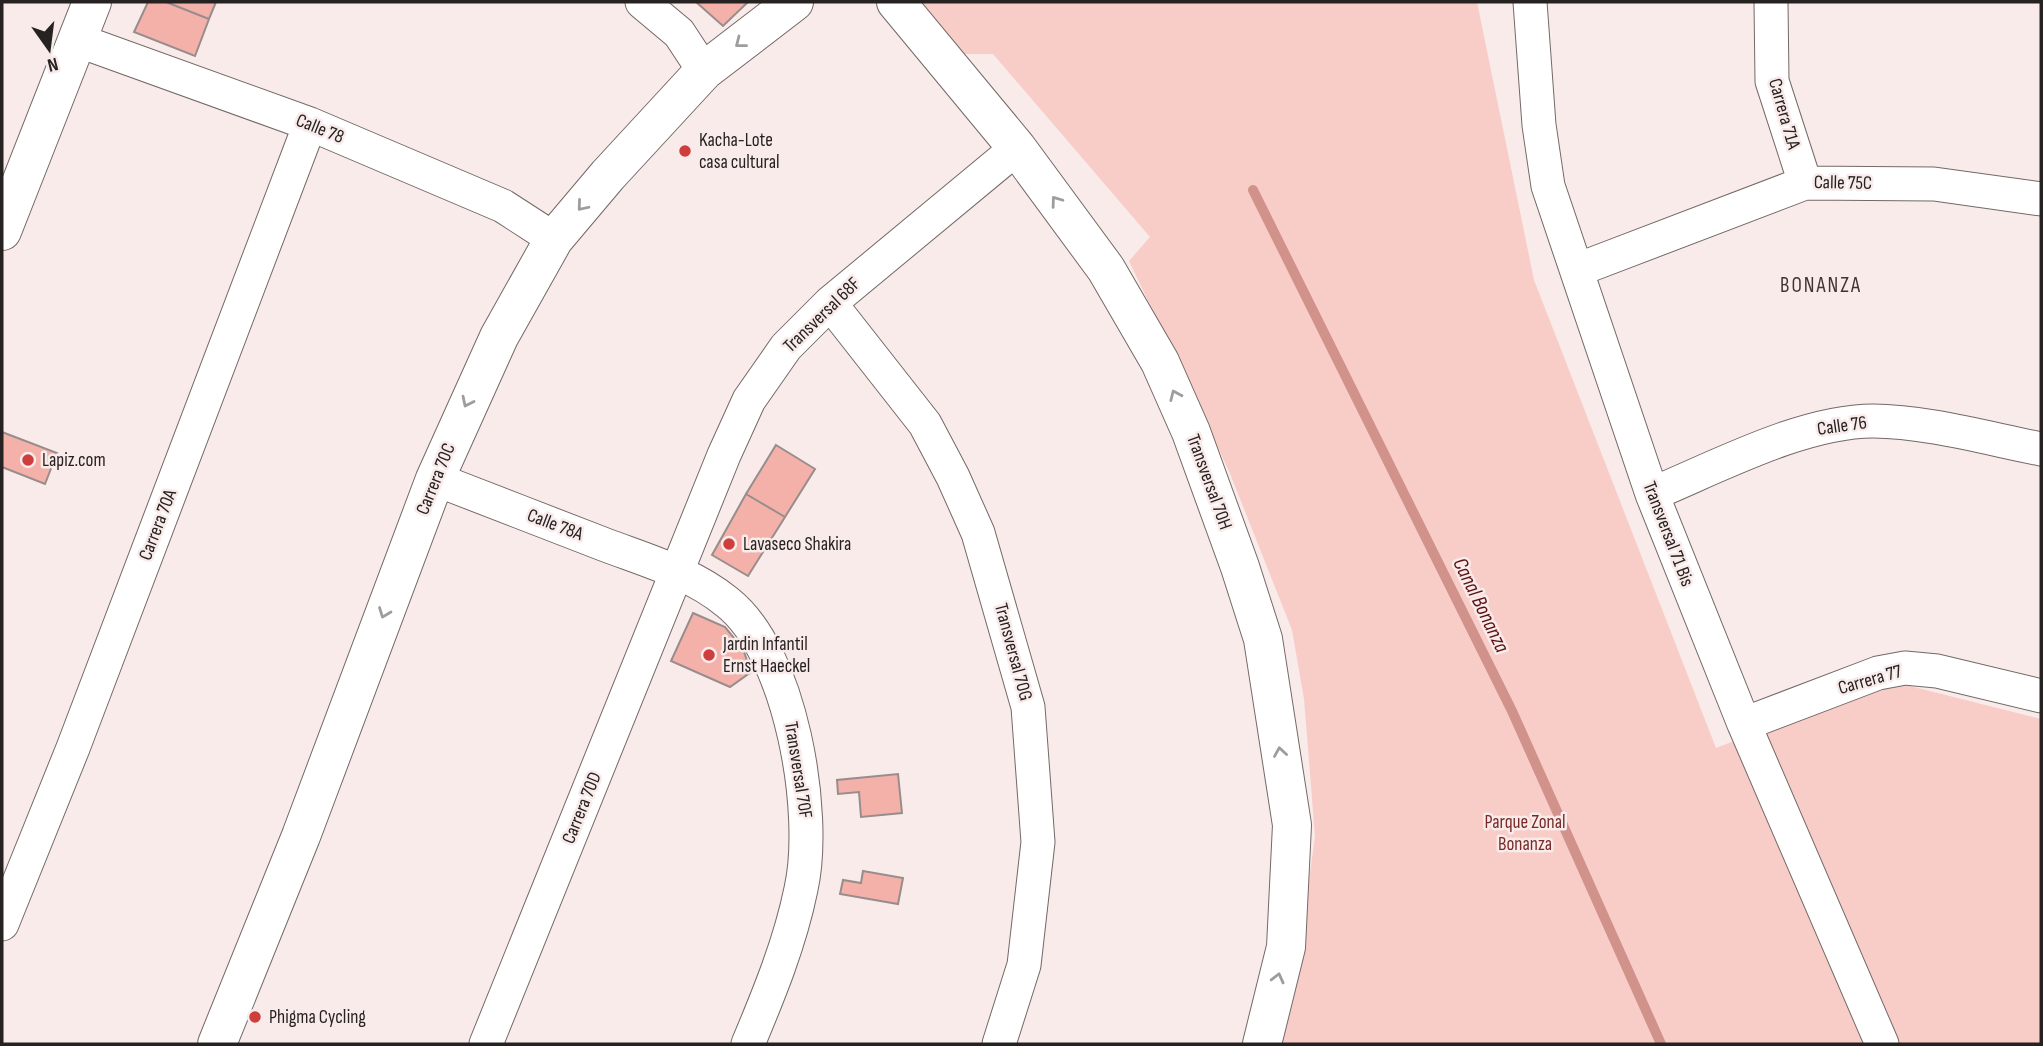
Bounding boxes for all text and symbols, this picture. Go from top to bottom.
north arrow [14,14,84,84]
one-way arrow [735,35,748,48]
text: N [45,52,60,76]
street label: Carrera 71A [1763,76,1805,153]
street label: Calle 78 [293,109,347,149]
place label: Kacha-Lote casa cultural [699,129,780,174]
marker: Kacha-Lote casa cultural [677,143,693,159]
street label: Calle 75C [1814,171,1872,195]
one-way arrow [1052,196,1065,209]
one-way arrow [578,198,590,211]
street label: Transversal 68F [779,273,865,357]
district label: BONANZA [1780,273,1862,298]
one-way arrow [1169,390,1183,402]
one-way arrow [462,395,476,407]
street label: Calle 76 [1816,411,1868,441]
street label: Transversal 70H [1181,431,1237,533]
street label: Carrera 70C [411,440,461,518]
place label: Lapiz.com [42,449,106,472]
marker: Lapiz.com [20,452,36,468]
street label: Transversal 71 Bis [1637,478,1699,590]
street label: Carrera 70A [134,486,182,564]
street label: Calle 78A [524,504,587,546]
place label: Lavaseco Shakira [743,533,851,556]
marker: Lavaseco Shakira [721,536,737,552]
water label: Canal Bonanza [1447,554,1515,657]
street label: Transversal 70G [989,601,1037,703]
one-way arrow [379,607,393,619]
place label: Jardin Infantil Ernst Haeckel [722,633,810,678]
marker: Jardin Infantil Ernst Haeckel [701,647,717,663]
street label: Carrera 77 [1836,660,1905,700]
street label: Transversal 70F [779,720,817,820]
one-way arrow [1273,747,1288,758]
street label: Carrera 70D [557,769,607,847]
park label: Parque Zonal Bonanza [1484,811,1566,856]
one-way arrow [1270,972,1285,984]
place label: Phigma Cycling [269,1006,366,1029]
marker: Phigma Cycling [247,1009,263,1025]

